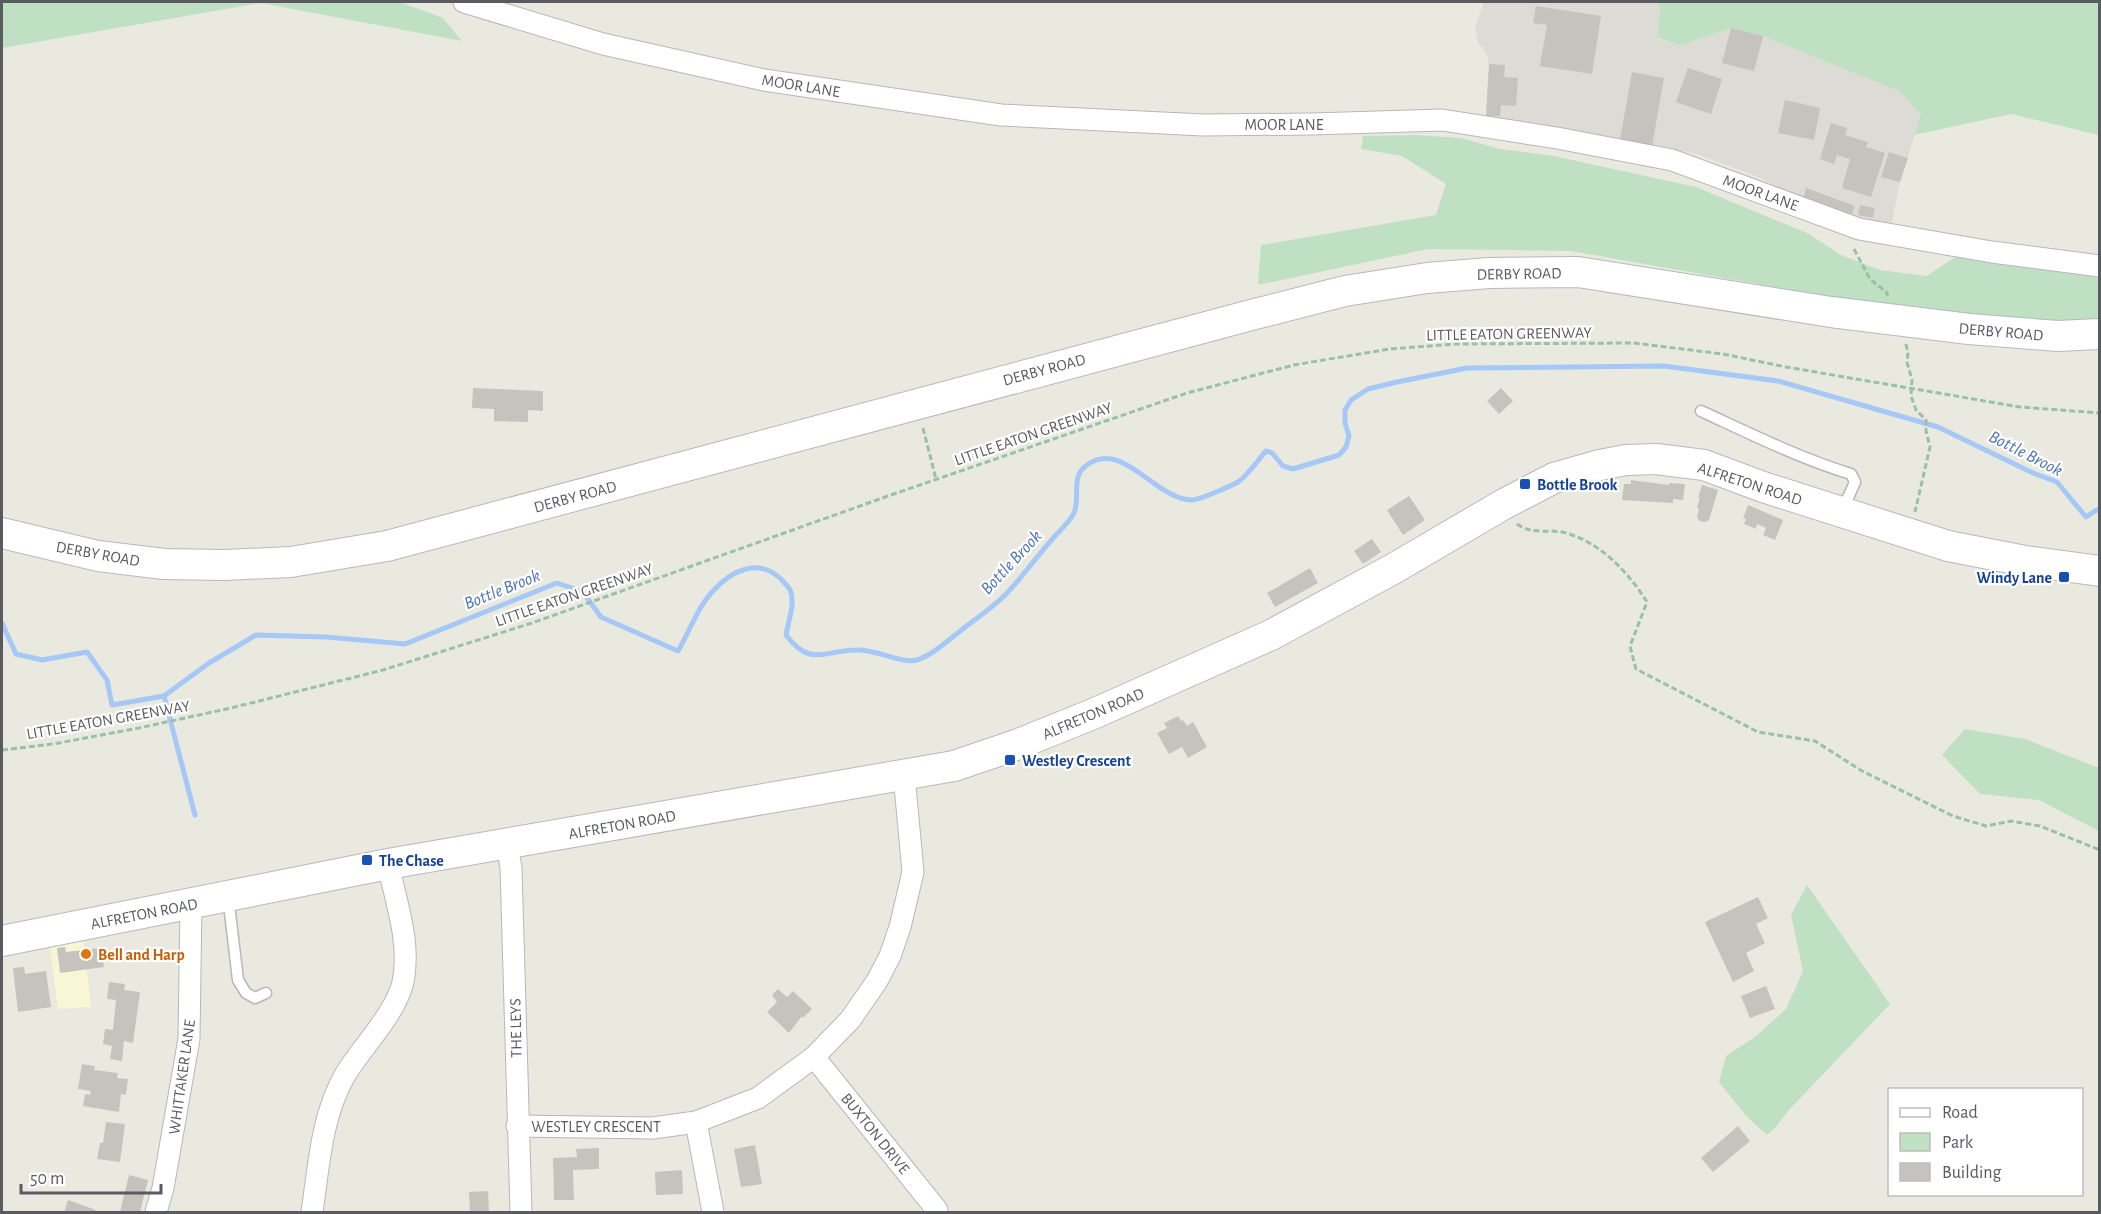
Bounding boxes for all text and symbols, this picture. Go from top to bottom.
street label: MOOR LANE [761,72,841,100]
street label: MOOR LANE [1244,117,1324,133]
street label: MOOR LANE [1721,172,1801,214]
street label: DERBY ROAD [1476,265,1562,283]
street label: DERBY ROAD [1958,320,2044,344]
street label: LITTLE EATON GREENWAY [1426,325,1593,343]
street label: DERBY ROAD [1001,351,1087,389]
street label: LITTLE EATON GREENWAY [952,399,1115,469]
water label: Bottle Brook [1986,428,2065,480]
street label: ALFRETON ROAD [1696,460,1804,508]
marker: Bottle Brook [1518,477,1532,491]
place label: Bottle Brook [1537,477,1618,493]
street label: DERBY ROAD [532,478,618,516]
water label: Bottle Brook [978,527,1046,598]
street label: DERBY ROAD [55,539,141,569]
street label: LITTLE EATON GREENWAY [493,560,656,630]
water label: Bottle Brook [462,567,543,613]
place label: Windy Lane [1976,570,2052,587]
marker: Windy Lane [2057,570,2071,584]
street label: ALFRETON ROAD [1040,685,1147,743]
street label: LITTLE EATON GREENWAY [25,698,192,742]
marker: Westley Crescent [1003,753,1017,767]
place label: Westley Crescent [1022,753,1132,770]
street label: ALFRETON ROAD [567,808,677,842]
marker: The Chase [360,853,374,867]
place label: The Chase [379,853,444,869]
street label: ALFRETON ROAD [89,896,199,932]
marker: Bell and Harp [79,947,93,961]
place label: Bell and Harp [98,947,185,963]
street label: THE LEYS [507,998,525,1058]
street label: WHITTAKER LANE [166,1018,198,1136]
legend [1888,1088,2083,1196]
street label: BUXTON DRIVE [838,1090,913,1177]
text: Road [1942,1104,1978,1122]
street label: WESTLEY CRESCENT [531,1119,661,1135]
text: Park [1942,1134,1974,1152]
scale bar [21,1157,160,1195]
text: Building [1942,1164,2002,1182]
text: 50 m [30,1170,64,1188]

